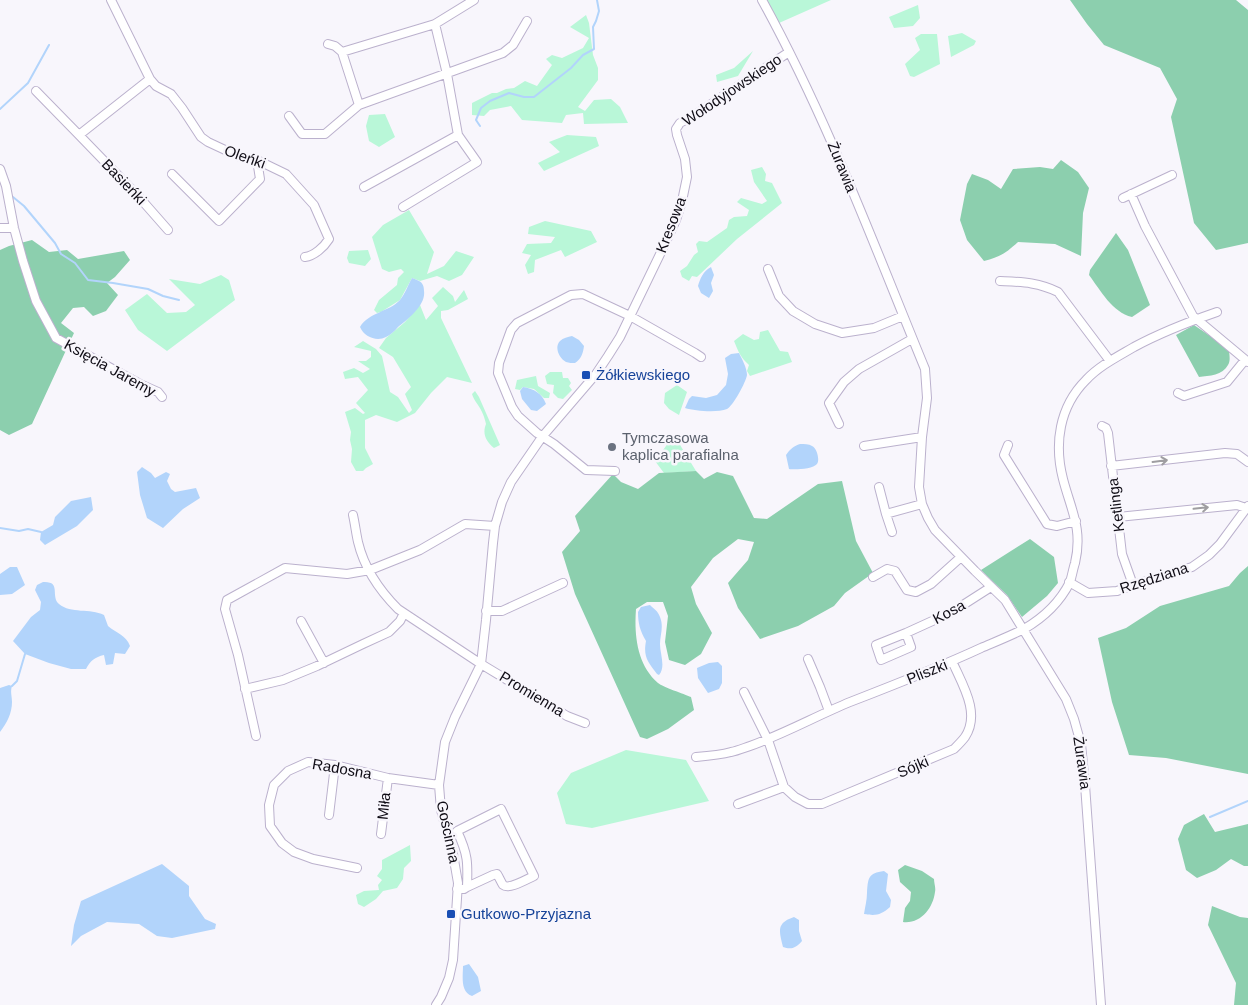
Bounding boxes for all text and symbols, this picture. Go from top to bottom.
street label: Wołodyjowskiego [679,50,784,129]
street label: Żurawia [825,139,861,195]
street label: Oleńki [222,141,268,172]
street label: Basieńki [99,155,150,208]
street label: Kresowa [652,194,689,255]
street label: Księcia Jaremy [62,335,159,400]
place label: Żółkiewskiego [596,366,690,383]
marker: Żółkiewskiego [580,369,592,381]
place label: Tymczasowa kaplica parafialna [622,429,739,463]
marker: Tymczasowa kaplica parafialna [606,441,618,453]
one-way arrow [1151,456,1167,466]
street label: Ketlinga [1104,476,1127,533]
one-way arrow [1193,503,1209,513]
street label: Rzędziana [1118,558,1191,597]
street label: Kosa [930,596,968,627]
street label: Pliszki [904,656,950,687]
street label: Promienna [497,668,568,720]
street label: Żurawia [1070,735,1095,791]
street label: Sójki [895,752,931,781]
street label: Radosna [311,755,374,782]
street label: Miła [374,791,393,821]
street label: Gościnna [434,799,464,865]
place label: Gutkowo-Przyjazna [461,905,592,922]
marker: Gutkowo-Przyjazna [445,908,457,920]

